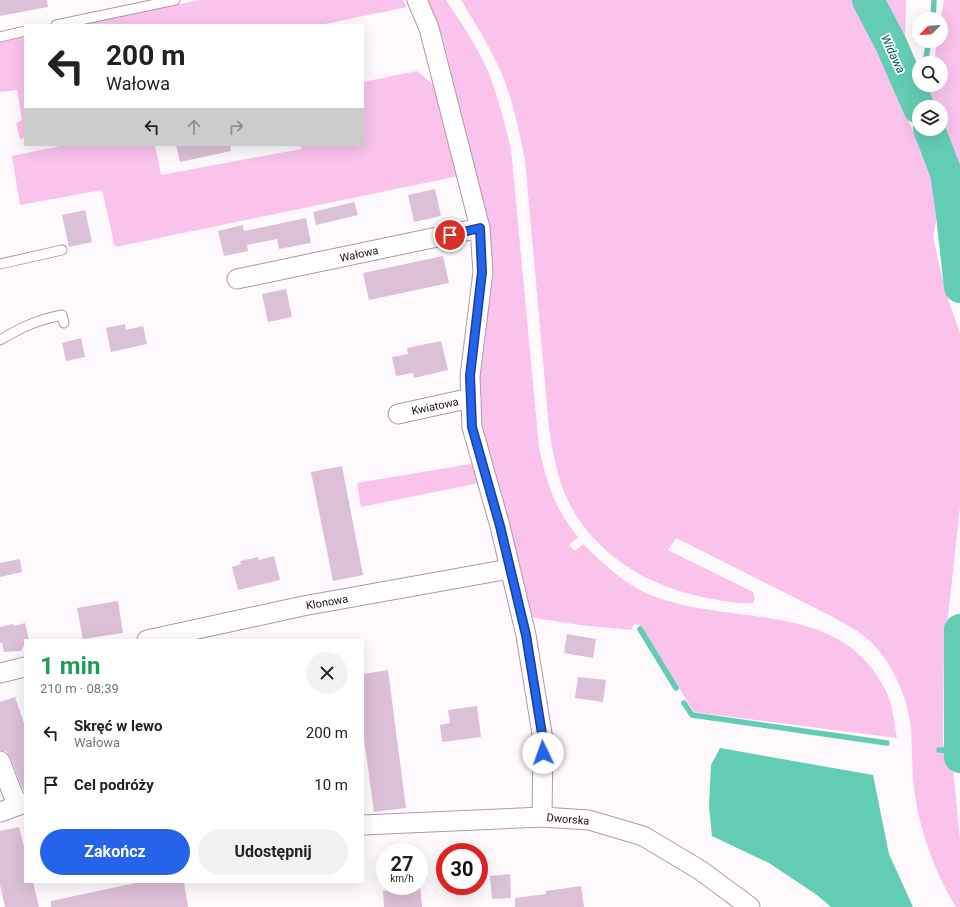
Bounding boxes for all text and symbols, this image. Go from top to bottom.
north arrow [912,12,948,48]
map controls [912,12,948,136]
water label: Widawa [878,32,908,76]
text: 200 m [106,39,185,72]
icon: left [40,40,92,92]
button: search [912,56,948,92]
text: Wałowa [106,73,170,94]
button: layers [912,100,948,136]
icon: left [141,116,163,138]
icon: ahead [183,116,205,138]
icon: right [225,116,247,138]
pin [433,218,467,252]
icon: arrive [439,224,461,246]
street label: Wałowa [339,244,380,265]
street label: Kwiatowa [411,395,460,418]
street label: Klonowa [305,592,349,613]
text: 1 min [40,652,100,680]
button: close [306,652,348,694]
text: 210 m · 08:39 [40,681,119,696]
text: Skręć w lewo [74,717,163,735]
icon: left [40,722,62,744]
text: 200 m [306,724,348,742]
position arrow [522,732,564,774]
text: Wałowa [74,735,120,750]
icon: arrive [40,774,62,796]
text: Cel podróży [74,776,154,794]
text: 10 m [314,776,348,794]
street label: Dworska [546,811,590,828]
button: Zakończ [40,829,190,875]
button: Udostępnij [198,829,348,875]
speed limit sign: 30 [436,843,488,895]
text: 27 [391,852,413,876]
text: km/h [390,873,414,884]

